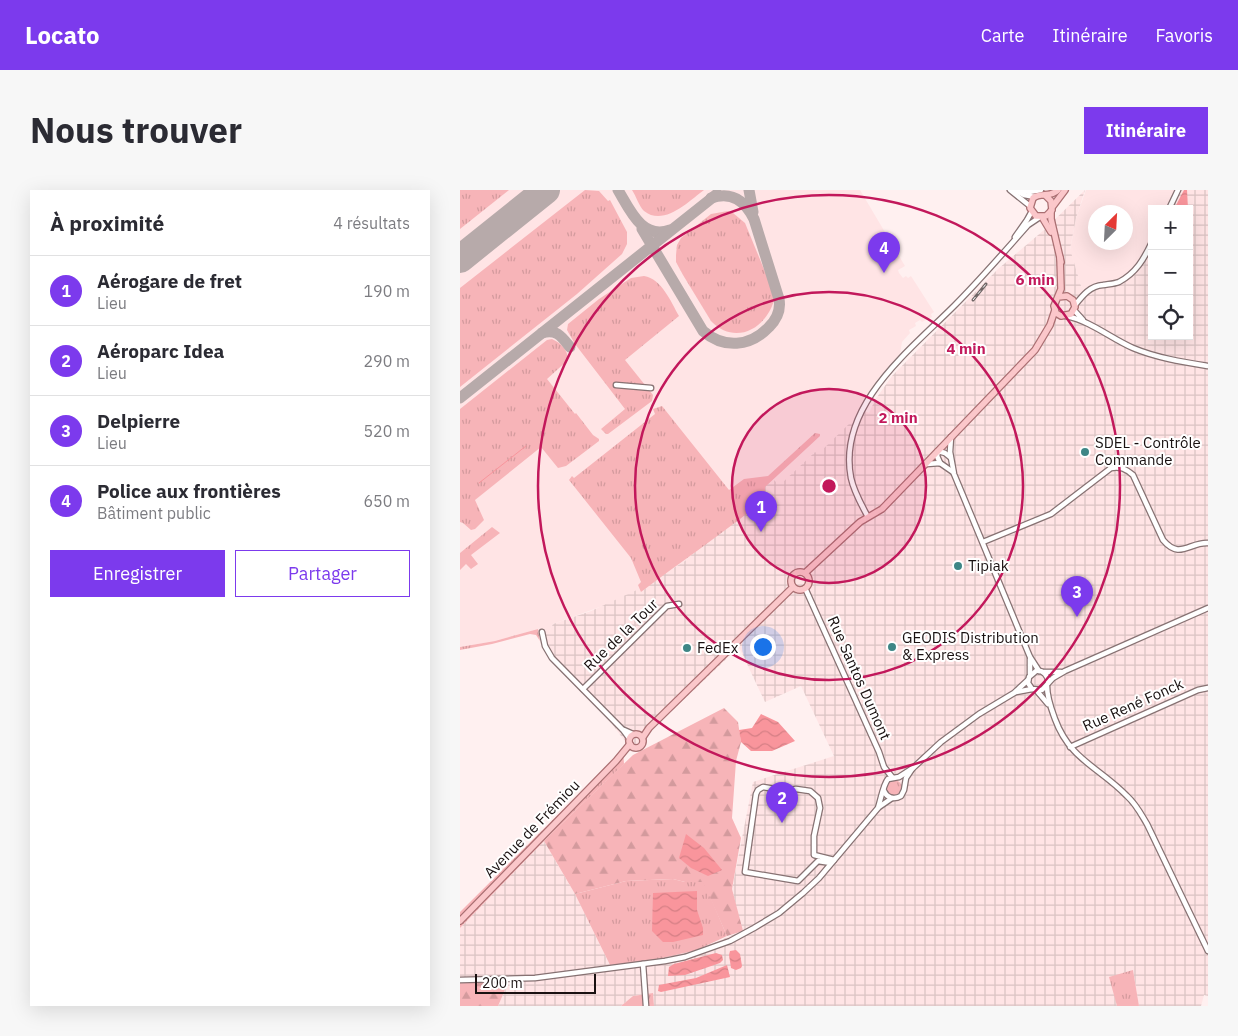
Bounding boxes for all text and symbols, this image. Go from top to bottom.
text: Locato [25,19,100,51]
text: Carte [981,24,1024,47]
text: Itinéraire [1052,24,1128,47]
text: Favoris [1156,24,1213,47]
text: Nous trouver [30,107,242,153]
button: Itinéraire [1084,107,1208,154]
north arrow [1088,205,1133,250]
map controls [1148,205,1193,340]
button: + [1148,205,1193,250]
text: À proximité [50,209,164,237]
text: 4 résultats [333,213,410,233]
pin: 4 [868,232,900,273]
button: − [1148,250,1193,295]
text: Aérogare de fret [97,269,242,293]
text: 6 min [1015,270,1055,289]
text: 1 [61,281,71,301]
text: 190 m [363,281,410,301]
text: Lieu [97,293,127,313]
button: locate [1148,295,1193,340]
text: Aéroparc Idea [97,339,224,363]
text: 4 min [946,339,986,358]
text: 2 [61,351,71,371]
text: 290 m [363,351,410,371]
text: Lieu [97,363,127,383]
text: 2 min [878,408,918,427]
text: Delpierre [97,409,180,433]
text: 3 [61,421,71,441]
text: 520 m [363,421,410,441]
text: Lieu [97,433,127,453]
place label: SDEL - Contrôle Commande [1095,433,1201,469]
marker: SDEL - Contrôle Commande [1079,446,1091,458]
centre of rings [820,477,838,495]
text: Police aux frontières [97,479,281,503]
text: 4 [61,491,71,511]
text: 650 m [363,491,410,511]
pin: 1 [745,491,777,532]
text: Bâtiment public [97,503,211,523]
button: Enregistrer [50,550,225,597]
button: Partager [235,550,410,597]
place label: Tipiak [968,556,1009,575]
marker: Tipiak [952,560,964,572]
pin: 3 [1061,576,1093,617]
street label: Rue de la Tour [580,594,662,675]
street label: Rue Santos Dumont [824,613,895,743]
place label: GEODIS Distribution & Express [902,628,1039,664]
your location [750,634,776,660]
place label: FedEx [697,638,739,657]
marker: GEODIS Distribution & Express [886,641,898,653]
marker: FedEx [681,642,693,654]
street label: Rue René Fonck [1080,674,1186,735]
street label: Avenue de Frémiou [480,775,583,882]
pin: 2 [766,782,798,823]
scale bar [475,971,596,994]
text: 200 m [482,974,523,992]

